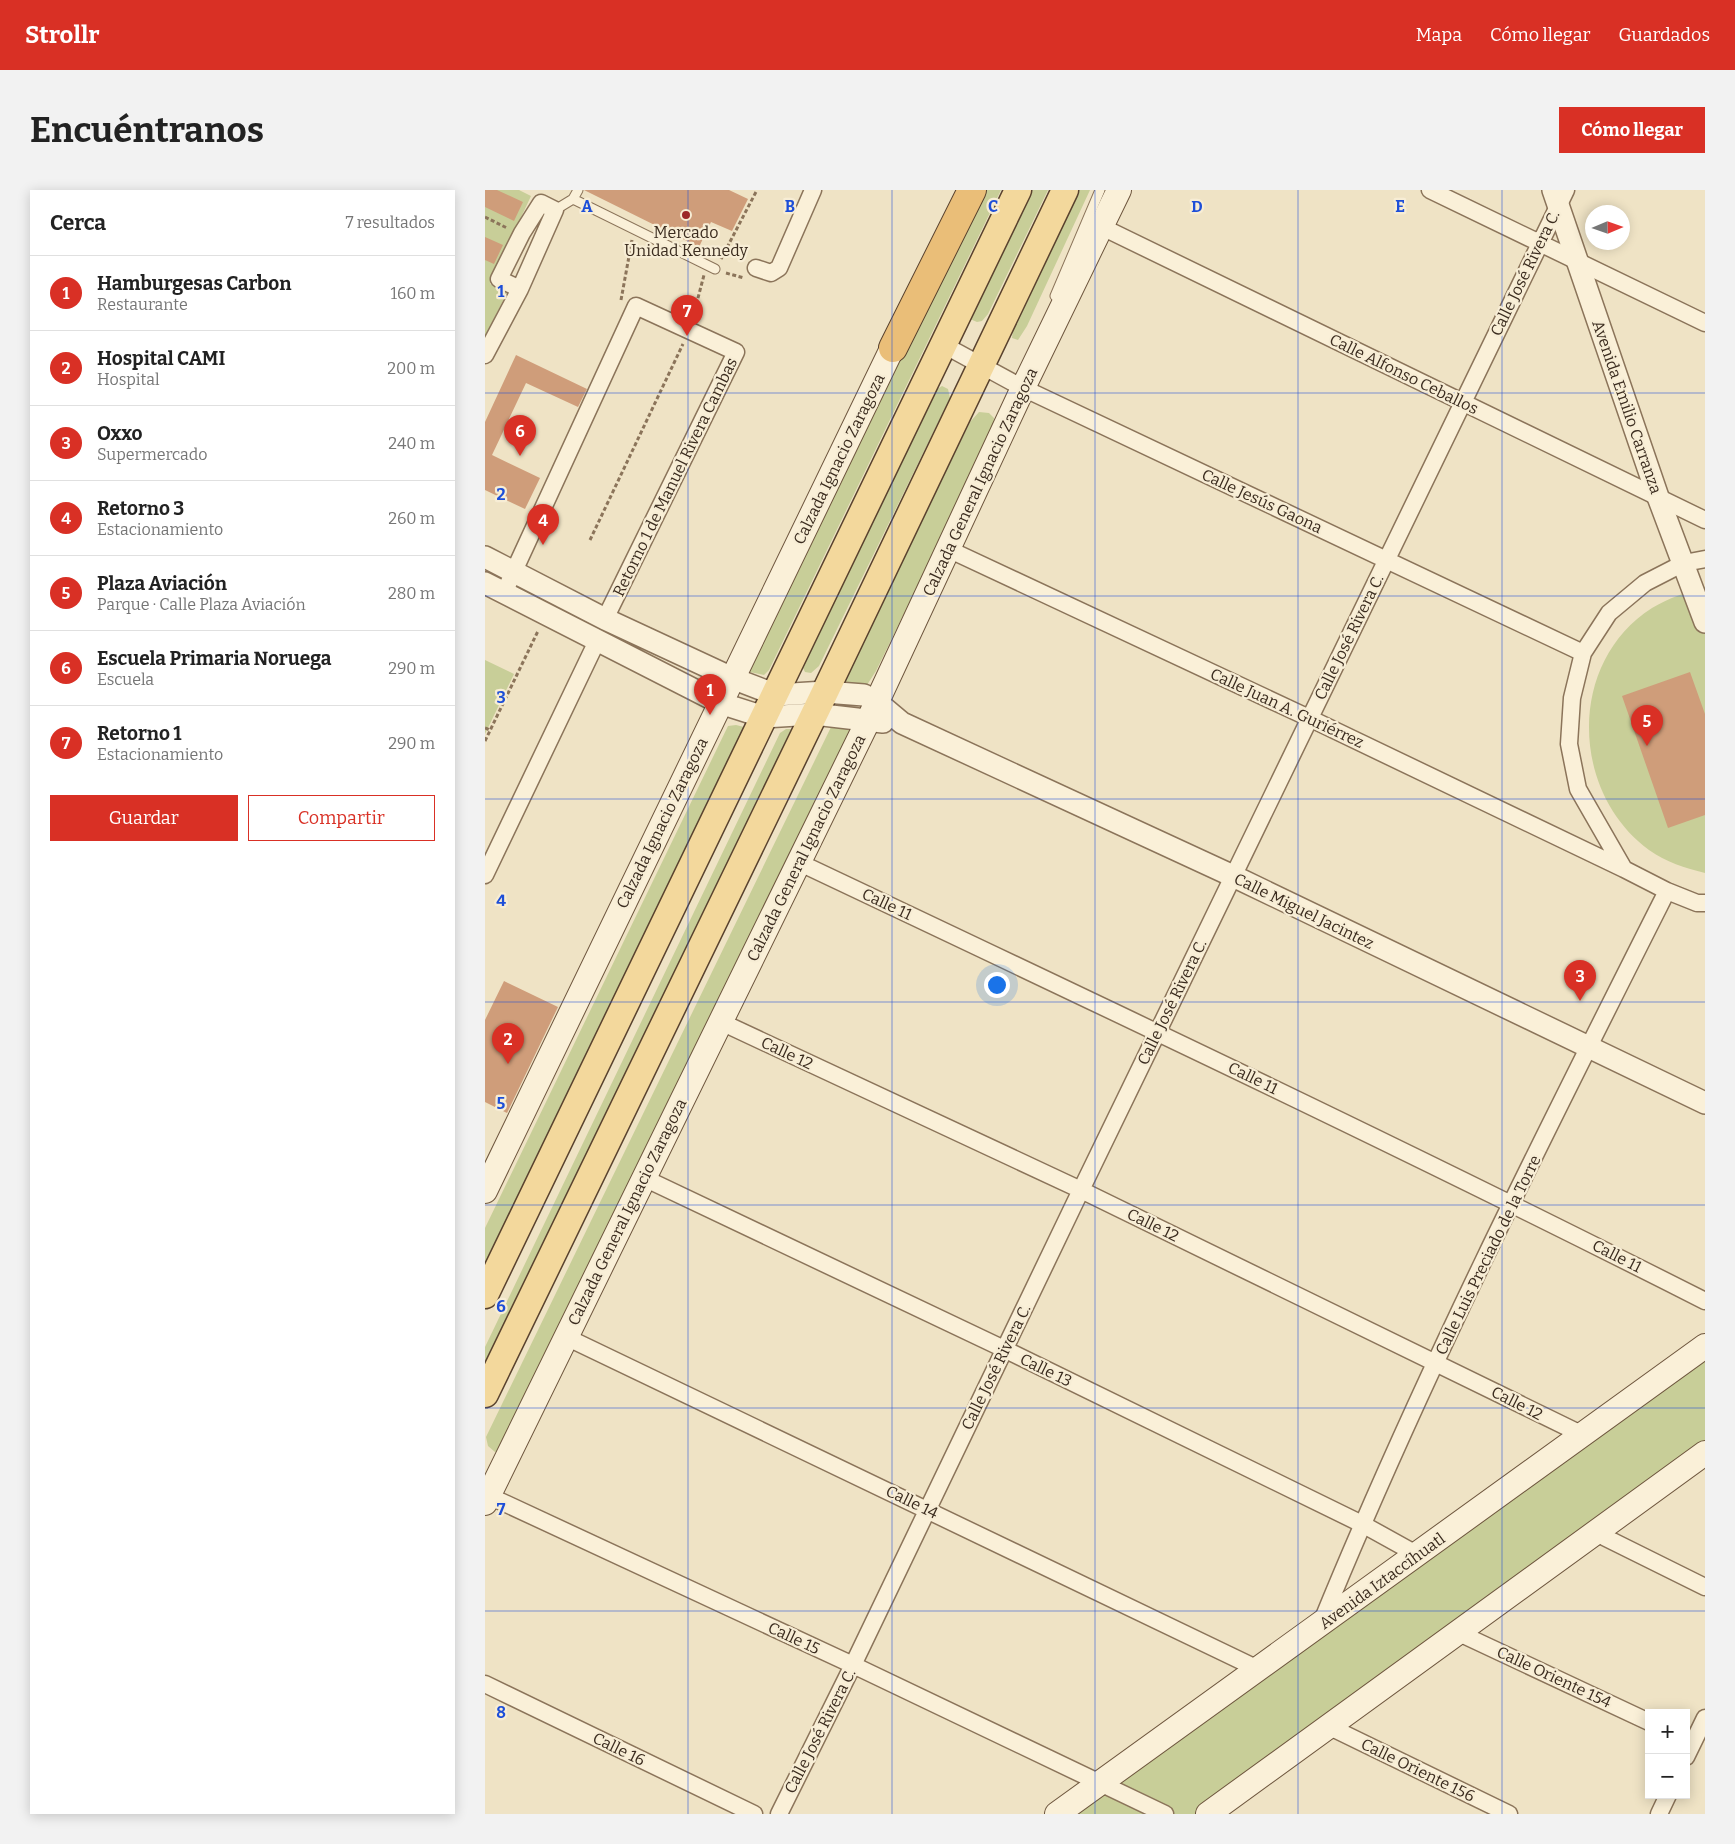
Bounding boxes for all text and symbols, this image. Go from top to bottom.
text: Strollr [25,21,100,49]
text: Mapa [1416,24,1462,46]
text: Cómo llegar [1490,24,1591,46]
text: Guardados [1619,24,1710,46]
button: Cómo llegar [1559,107,1705,153]
text: Encuéntranos [30,109,264,151]
text: A [581,197,593,216]
text: B [785,197,795,216]
text: C [988,197,998,216]
text: D [1191,197,1203,216]
text: E [1395,197,1405,216]
north arrow [1585,205,1630,250]
street label: Calle José Rivera C. [1486,207,1564,339]
marker: Mercado Unidad Kennedy [680,209,692,221]
text: Cerca [50,210,106,236]
text: 7 resultados [345,213,435,232]
place label: Mercado Unidad Kennedy [624,223,748,260]
text: Hamburgesas Carbon [97,272,292,295]
text: 1 [498,282,505,301]
text: 1 [63,284,69,303]
text: 160 m [390,284,435,303]
text: Restaurante [97,295,188,314]
pin: 7 [671,295,703,336]
street label: Avenida Emilio Carranza [1588,318,1666,497]
street label: Calle Alfonso Ceballos [1327,330,1481,418]
text: Hospital CAMI [97,347,225,370]
street label: Retorno 1 de Manuel Rivera Cambas [609,354,741,600]
text: 2 [61,359,71,378]
text: 200 m [387,359,435,378]
street label: Calzada General Ignacio Zaragoza [919,364,1042,599]
text: Hospital [97,370,160,389]
street label: Calzada Ignacio Zaragoza [789,370,889,547]
pin: 6 [504,415,536,456]
text: Oxxo [97,422,143,445]
text: 3 [61,434,71,453]
text: 240 m [388,434,435,453]
text: Supermercado [97,445,207,464]
street label: Calle Jesús Gaona [1199,465,1325,537]
text: 2 [496,485,506,504]
text: Retorno 3 [97,497,184,520]
pin: 4 [527,504,559,545]
text: 4 [61,509,71,528]
text: 260 m [388,509,435,528]
text: Estacionamiento [97,520,223,539]
street label: Calle José Rivera C. [1310,571,1388,703]
text: Plaza Aviación [97,572,227,595]
text: 5 [62,584,70,603]
text: 280 m [388,584,435,603]
text: Parque · Calle Plaza Aviación [97,595,306,614]
text: Escuela Primaria Noruega [97,647,332,670]
text: 6 [61,659,71,678]
text: 290 m [388,659,435,678]
street label: Calle Juan A. Guriérrez [1207,664,1367,752]
text: Escuela [97,670,154,689]
pin: 1 [694,674,726,715]
text: 3 [496,688,506,707]
pin: 5 [1631,705,1663,746]
text: Retorno 1 [97,722,182,745]
street label: Calzada General Ignacio Zaragoza [743,731,869,965]
text: 7 [62,734,70,753]
text: 290 m [388,734,435,753]
street label: Calzada Ignacio Zaragoza [612,734,712,911]
text: Estacionamiento [97,745,223,764]
button: Guardar [50,795,238,841]
button: Compartir [248,795,435,841]
street label: Calle Miguel Jacintez [1231,869,1377,953]
street label: Calle 11 [859,884,915,924]
text: 4 [496,891,506,910]
street label: Calle José Rivera C. [1133,936,1211,1068]
pin: 3 [1564,960,1596,1001]
your location [984,972,1010,998]
pin: 2 [492,1023,524,1064]
street label: Calle 12 [758,1033,816,1073]
street label: Calle 11 [1225,1058,1281,1098]
text: 5 [497,1094,506,1113]
street label: Calzada General Ignacio Zaragoza [564,1095,690,1329]
street label: Calle Luis Preciado de la Torre [1431,1152,1545,1358]
street label: Calle 12 [1124,1204,1182,1246]
street label: Calle 11 [1589,1236,1645,1277]
text: 6 [496,1297,506,1316]
street label: Calle José Rivera C. [957,1301,1035,1433]
street label: Calle 13 [1017,1349,1075,1391]
street label: Calle 12 [1488,1382,1546,1424]
street label: Calle 14 [883,1481,942,1523]
text: 7 [497,1500,506,1519]
street label: Avenida Iztaccíhuatl [1315,1529,1449,1633]
street label: Calle 15 [765,1618,823,1658]
street label: Calle Oriente 154 [1494,1642,1615,1712]
street label: Calle José Rivera C. [780,1665,860,1797]
text: 8 [496,1703,506,1722]
map controls [1645,1709,1690,1799]
button: + [1645,1709,1690,1754]
street label: Calle 16 [590,1728,648,1770]
street label: Calle Oriente 156 [1358,1734,1478,1806]
button: − [1645,1754,1690,1799]

